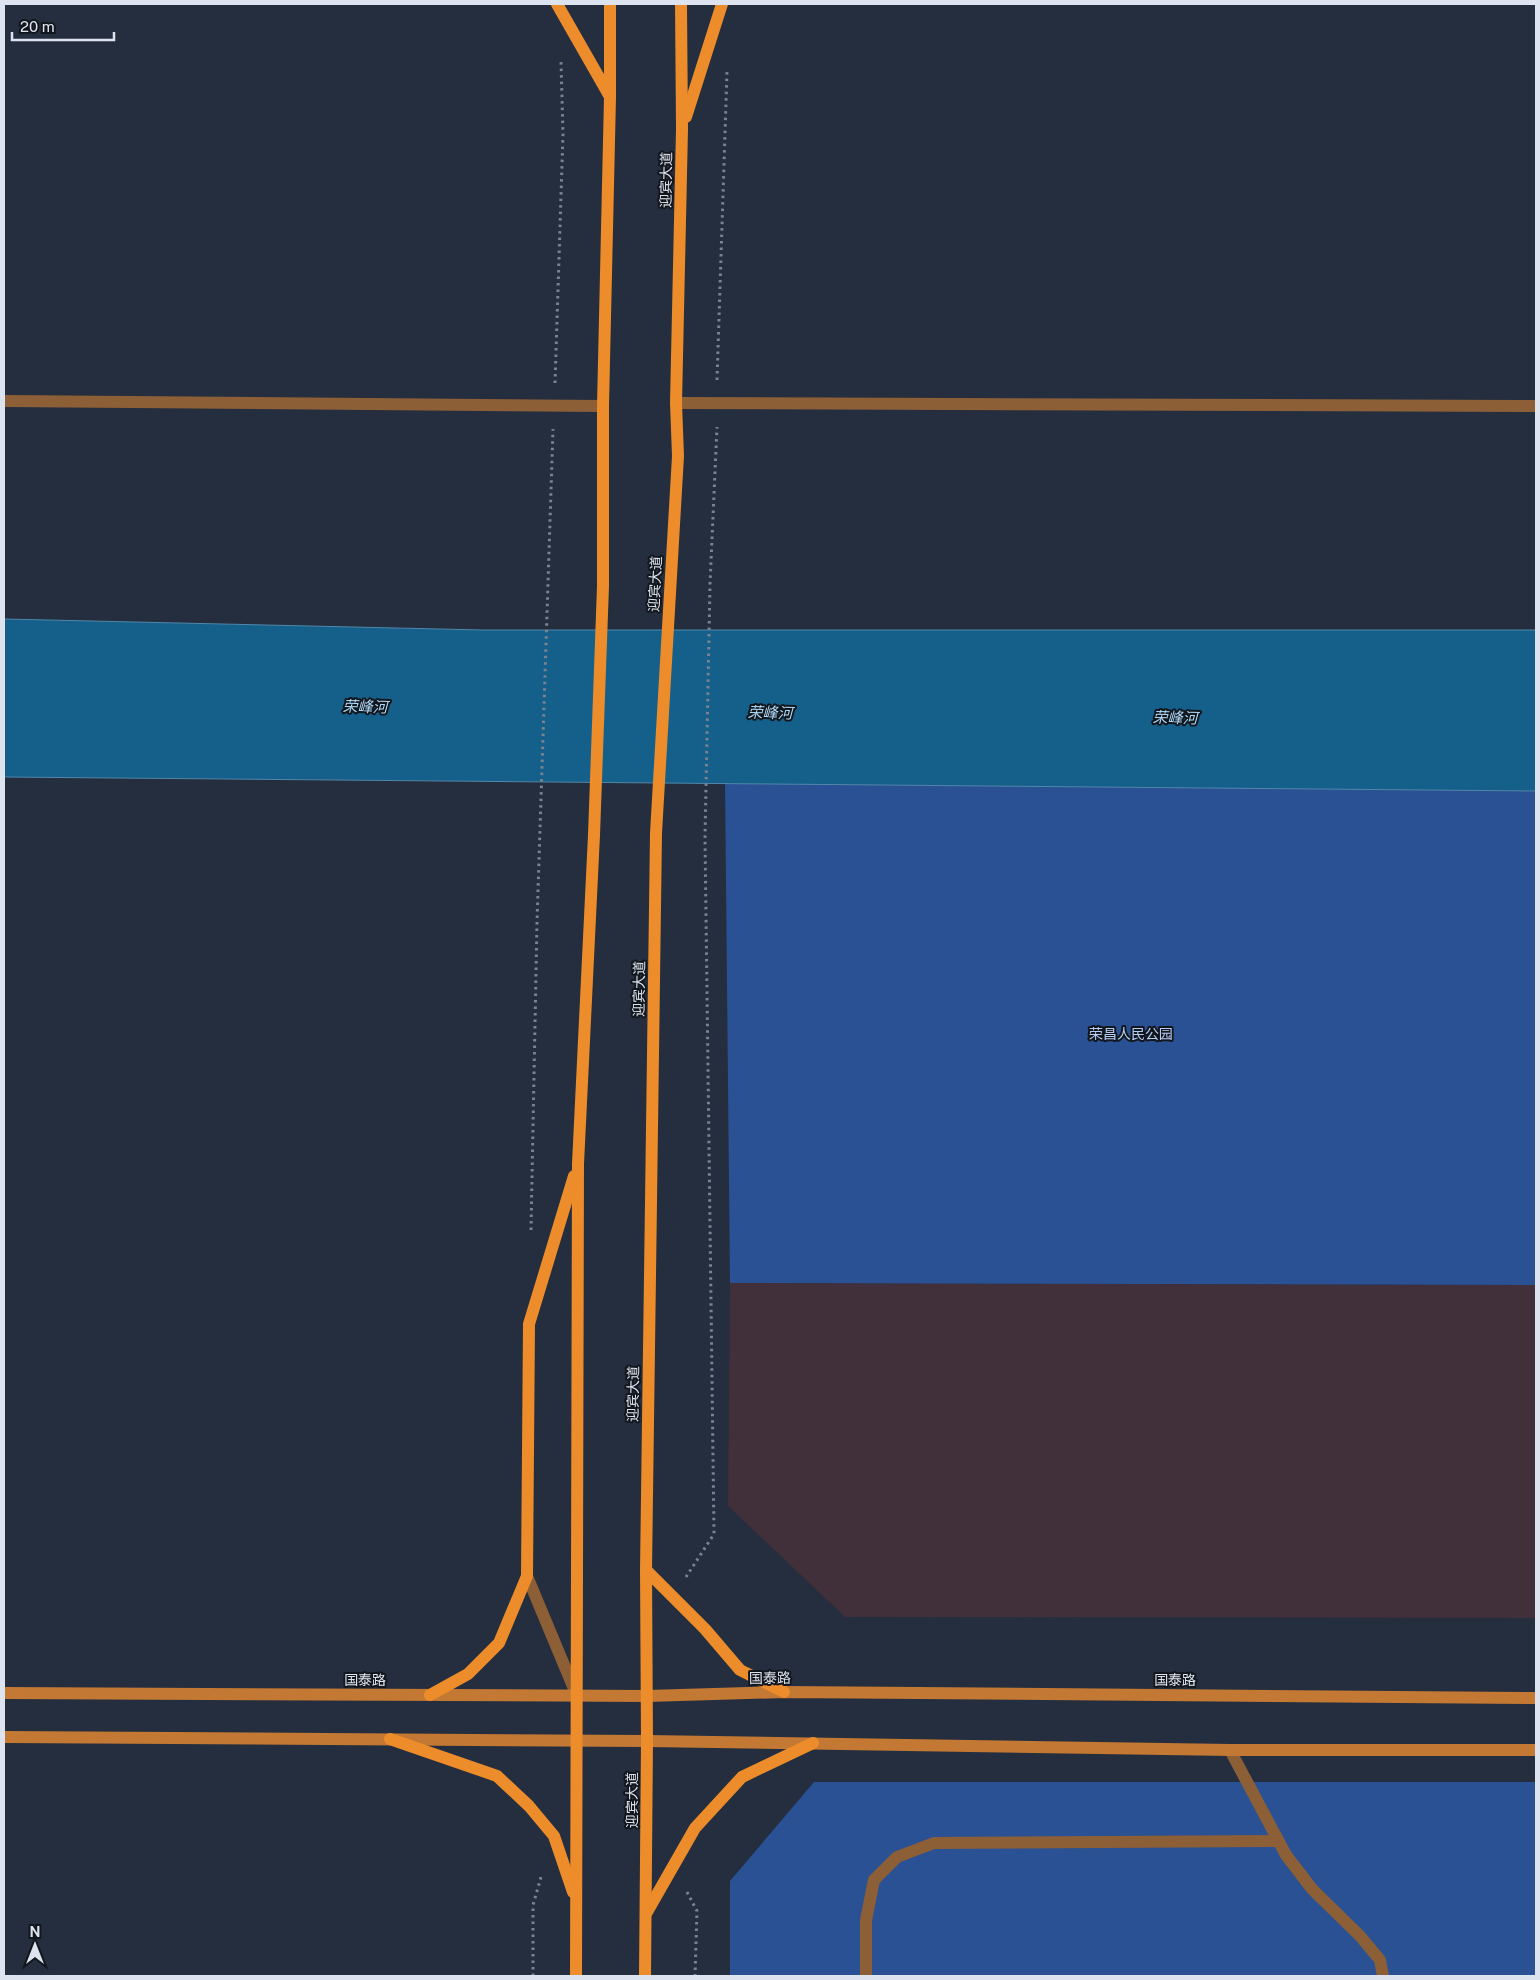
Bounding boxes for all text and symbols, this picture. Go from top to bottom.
scale bar [12,10,115,42]
text: 20 m [20,18,55,35]
street label: 迎宾大道 [658,152,674,208]
street label: 迎宾大道 [646,556,664,612]
water label: 荣峰河 [342,698,391,715]
water label: 荣峰河 [747,704,796,721]
water label: 荣峰河 [1152,709,1201,726]
street label: 迎宾大道 [631,961,647,1017]
park label: 荣昌人民公园 [1089,1026,1173,1042]
street label: 迎宾大道 [625,1366,641,1422]
street label: 国泰路 [749,1670,791,1686]
street label: 国泰路 [344,1672,386,1688]
street label: 国泰路 [1154,1672,1196,1688]
street label: 迎宾大道 [624,1772,640,1828]
north arrow [10,1920,60,1970]
text: N [30,1924,40,1940]

